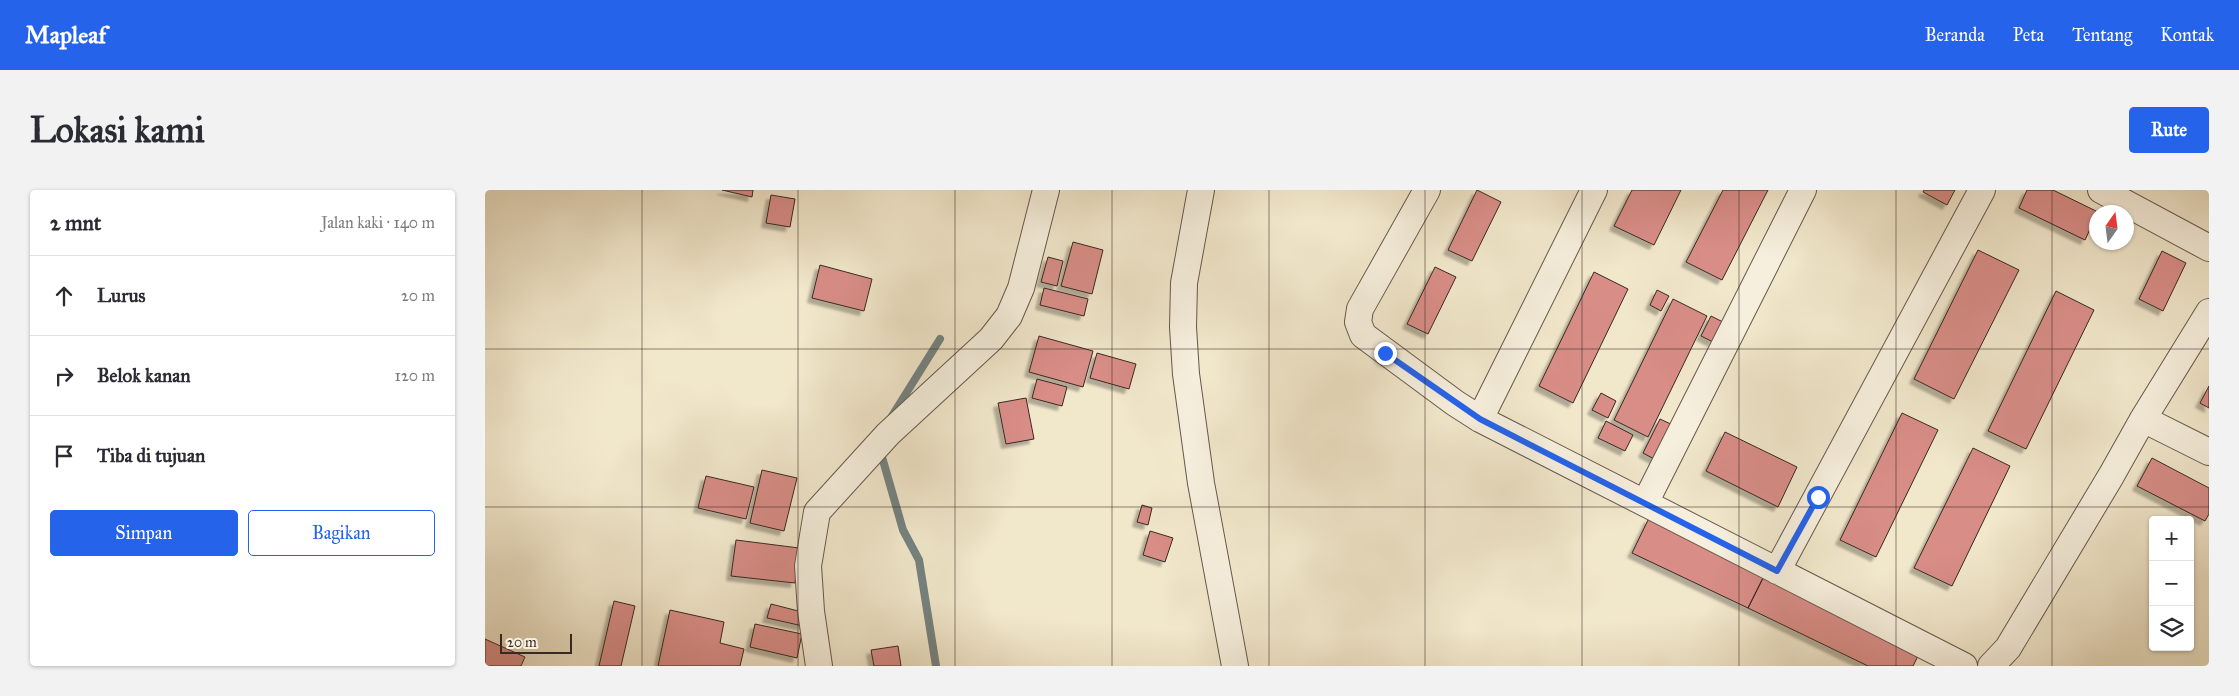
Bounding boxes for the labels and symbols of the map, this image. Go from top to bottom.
north arrow [2089,205,2134,250]
route end [1374,342,1397,365]
route start [1807,486,1830,509]
scale bar [500,631,573,654]

